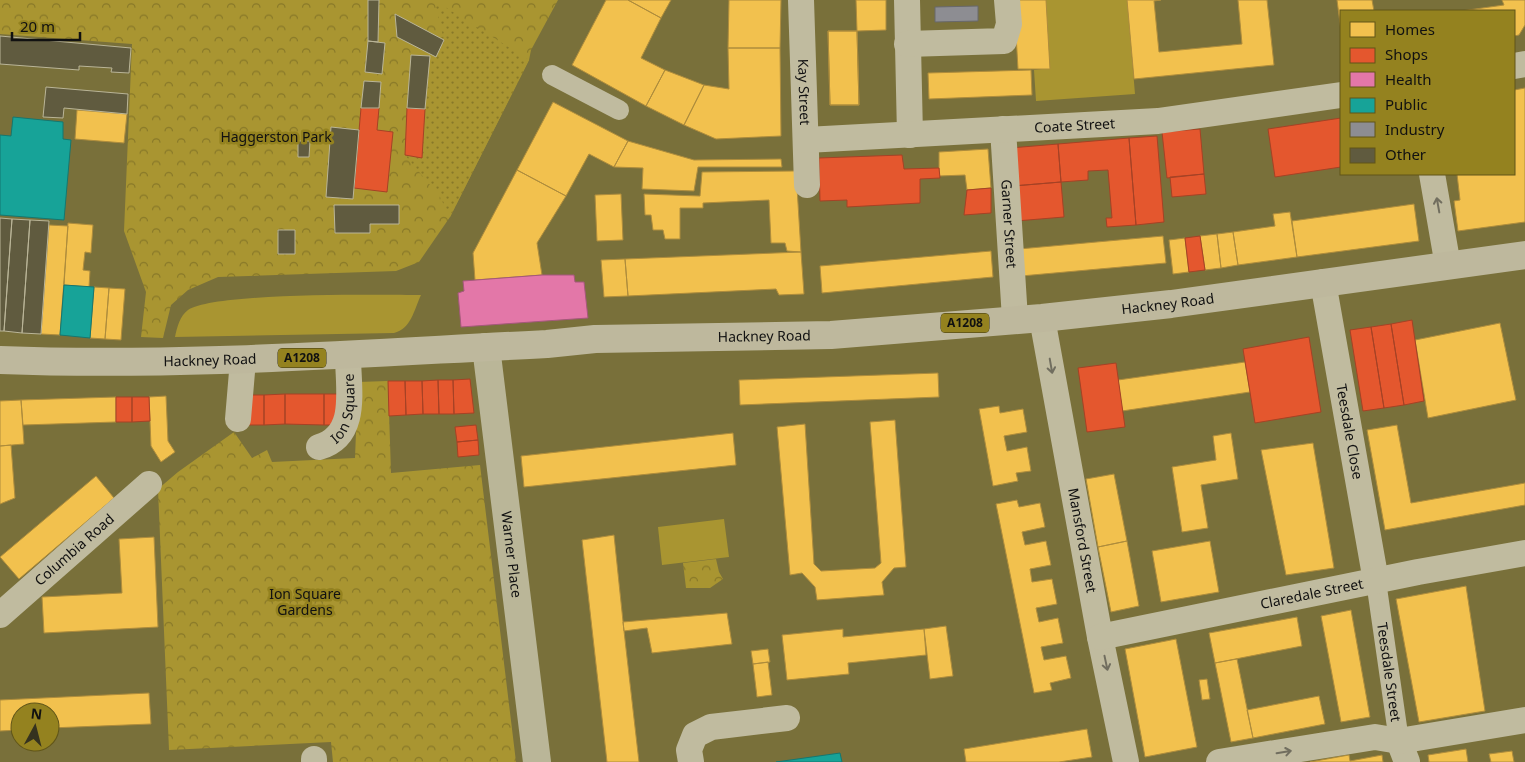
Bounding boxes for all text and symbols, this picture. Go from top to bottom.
scale bar [12,10,80,42]
legend [1340,10,1515,175]
text: 20 m [20,16,55,36]
text: Homes [1385,19,1435,39]
text: Shops [1385,44,1428,64]
street label: Kay Street [794,58,815,125]
text: Health [1385,69,1432,89]
text: Public [1385,94,1428,114]
street label: Coate Street [1034,113,1116,137]
text: Industry [1385,119,1445,139]
park label: Haggerston Park [220,127,332,146]
text: Other [1385,144,1426,164]
street label: Garner Street [997,179,1022,269]
one-way arrow [1432,197,1442,213]
street label: Hackney Road [1120,288,1215,318]
road number: A1208 [941,314,989,332]
street label: Hackney Road [718,325,811,346]
road number: A1208 [278,348,326,368]
street label: Hackney Road [163,349,257,370]
one-way arrow [1046,357,1056,373]
street label: Ion Square [326,373,358,448]
street label: Teesdale Close [1332,382,1368,481]
street label: Mansford Street [1064,486,1102,594]
street label: Columbia Road [30,509,118,589]
street label: Warner Place [497,510,527,599]
street label: Claredale Street [1258,573,1365,613]
park label: Ion Square Gardens [269,584,341,619]
street label: Teesdale Street [1373,621,1406,723]
one-way arrow [1101,655,1111,671]
north arrow [10,702,60,752]
text: N [30,703,43,724]
one-way arrow [1276,746,1292,756]

